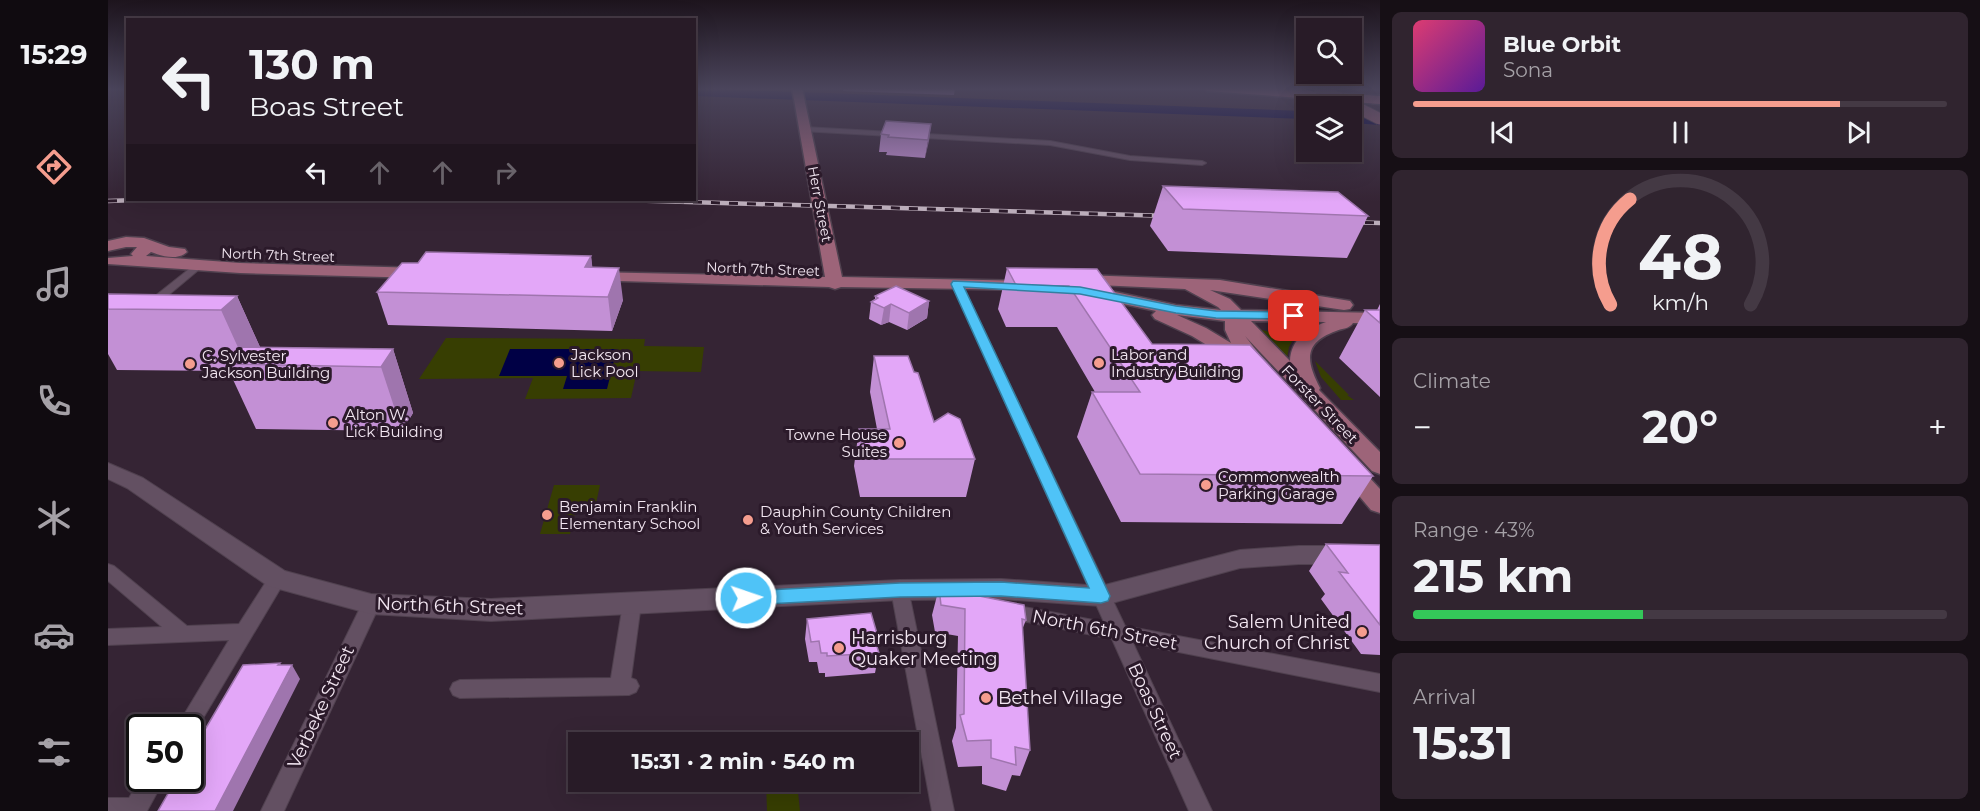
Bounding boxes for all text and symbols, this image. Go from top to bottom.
map controls [1296,18,1362,162]
button: search [1296,18,1362,84]
text: Blue Orbit [1503,31,1621,58]
text: 15:29 [21,38,87,71]
text: 130 m [249,38,375,90]
icon: left [150,42,228,120]
text: Sona [1503,58,1553,82]
text: Boas Street [249,90,404,123]
button: layers [1296,96,1362,162]
icon: previous [1486,116,1519,149]
icon: pause [1664,116,1697,149]
icon: next [1842,116,1875,149]
icon: directions [33,146,75,188]
icon: left [300,156,333,189]
icon: ahead [363,156,396,189]
icon: ahead [426,156,459,189]
icon: right [489,156,522,189]
street label: Herr Street [804,165,836,244]
text: 48 [1638,219,1722,295]
street label: North 7th Street [221,244,336,266]
street label: North 7th Street [706,258,821,280]
icon: music [33,263,75,305]
text: km/h [1651,289,1709,315]
pin [1268,290,1319,341]
icon: arrive [1277,299,1310,332]
place label: Jackson Lick Pool [570,345,639,381]
place label: Labor and Industry Building [1111,345,1241,381]
place label: C. Sylvester Jackson Building [201,346,330,382]
marker: Jackson Lick Pool [552,356,566,370]
marker: Labor and Industry Building [1092,356,1106,370]
marker: C. Sylvester Jackson Building [183,357,197,371]
street label: Forster Street [1278,361,1362,447]
text: Climate [1413,369,1491,393]
icon: phone [33,380,75,422]
text: 20° [1642,399,1718,454]
place label: Alton W. Lick Building [345,405,443,441]
text: − [1413,407,1432,447]
text: + [1928,407,1947,447]
marker: Alton W. Lick Building [326,416,340,430]
place label: Towne House Suites [786,425,887,461]
marker: Towne House Suites [892,436,906,450]
place label: Commonwealth Parking Garage [1218,467,1340,503]
marker: Commonwealth Parking Garage [1199,478,1213,492]
icon: climate [33,497,75,539]
place label: Benjamin Franklin Elementary School [559,497,700,533]
place label: Dauphin County Children & Youth Services [760,502,951,538]
marker: Benjamin Franklin Elementary School [540,508,554,522]
marker: Dauphin County Children & Youth Services [741,513,755,527]
text: Range · 43% [1413,518,1535,542]
text: 215 km [1413,548,1573,603]
position arrow [714,566,778,630]
street label: North 6th Street [376,592,524,620]
street label: North 6th Street [1031,605,1179,655]
place label: Salem United Church of Christ [1204,611,1350,654]
icon: car [33,614,75,656]
marker: Salem United Church of Christ [1355,625,1369,639]
place label: Harrisburg Quaker Meeting [851,627,998,670]
marker: Harrisburg Quaker Meeting [832,641,846,655]
street label: Verbeke Street [283,642,359,772]
street label: Boas Street [1123,660,1187,762]
text: Arrival [1413,685,1476,709]
place label: Bethel Village [998,687,1123,709]
marker: Bethel Village [979,691,993,705]
speed limit sign: 50 [126,714,204,792]
text: 15:31 [1413,715,1514,770]
icon: filters [33,731,75,773]
text: 15:31 · 2 min · 540 m [632,748,855,775]

